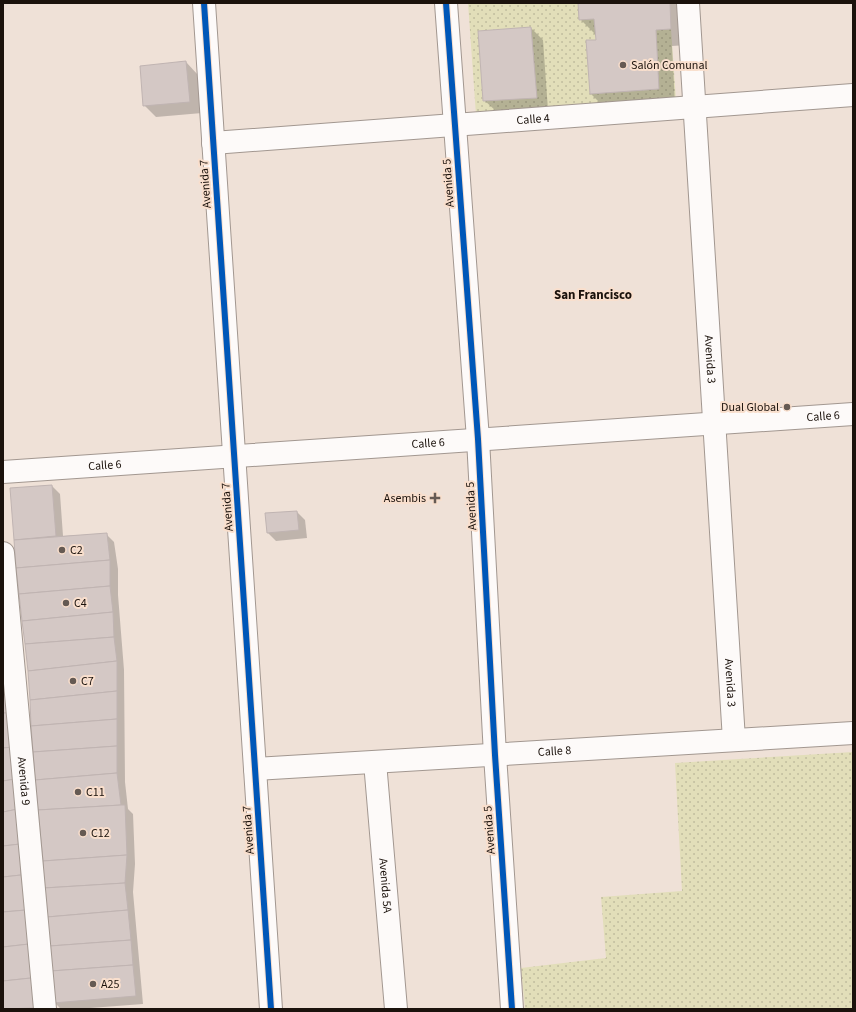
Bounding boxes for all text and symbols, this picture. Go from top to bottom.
place label: Salón Comunal [631,57,708,74]
marker: Salón Comunal [618,60,628,70]
street label: Calle 4 [516,110,550,129]
street label: Avenida 5 [438,158,459,208]
street label: Avenida 7 [195,159,216,209]
district label: San Francisco [554,286,632,304]
street label: Avenida 3 [700,335,720,384]
place label: Dual Global [721,399,779,416]
marker: Dual Global [782,402,792,412]
street label: Calle 6 [806,407,840,426]
street label: Calle 6 [411,434,445,453]
street label: Calle 6 [88,456,122,475]
street label: Avenida 5 [462,481,481,531]
street label: Avenida 7 [217,482,238,532]
place label: Asembis [384,490,426,507]
marker: Asembis [429,492,441,504]
place label: C2 [70,542,83,559]
marker: C2 [57,545,67,555]
place label: C4 [74,595,87,612]
marker: C4 [61,598,71,608]
street label: Avenida 3 [720,658,740,708]
place label: C7 [81,673,94,690]
marker: C7 [68,676,78,686]
street label: Calle 8 [537,742,572,761]
street label: Avenida 9 [13,756,34,806]
place label: C11 [86,784,105,801]
marker: C11 [73,787,83,797]
street label: Avenida 7 [238,805,259,855]
street label: Avenida 5 [479,805,500,855]
place label: C12 [91,825,110,842]
marker: C12 [78,828,88,838]
street label: Avenida 5A [374,857,396,914]
place label: A25 [101,976,119,993]
marker: A25 [88,979,98,989]

